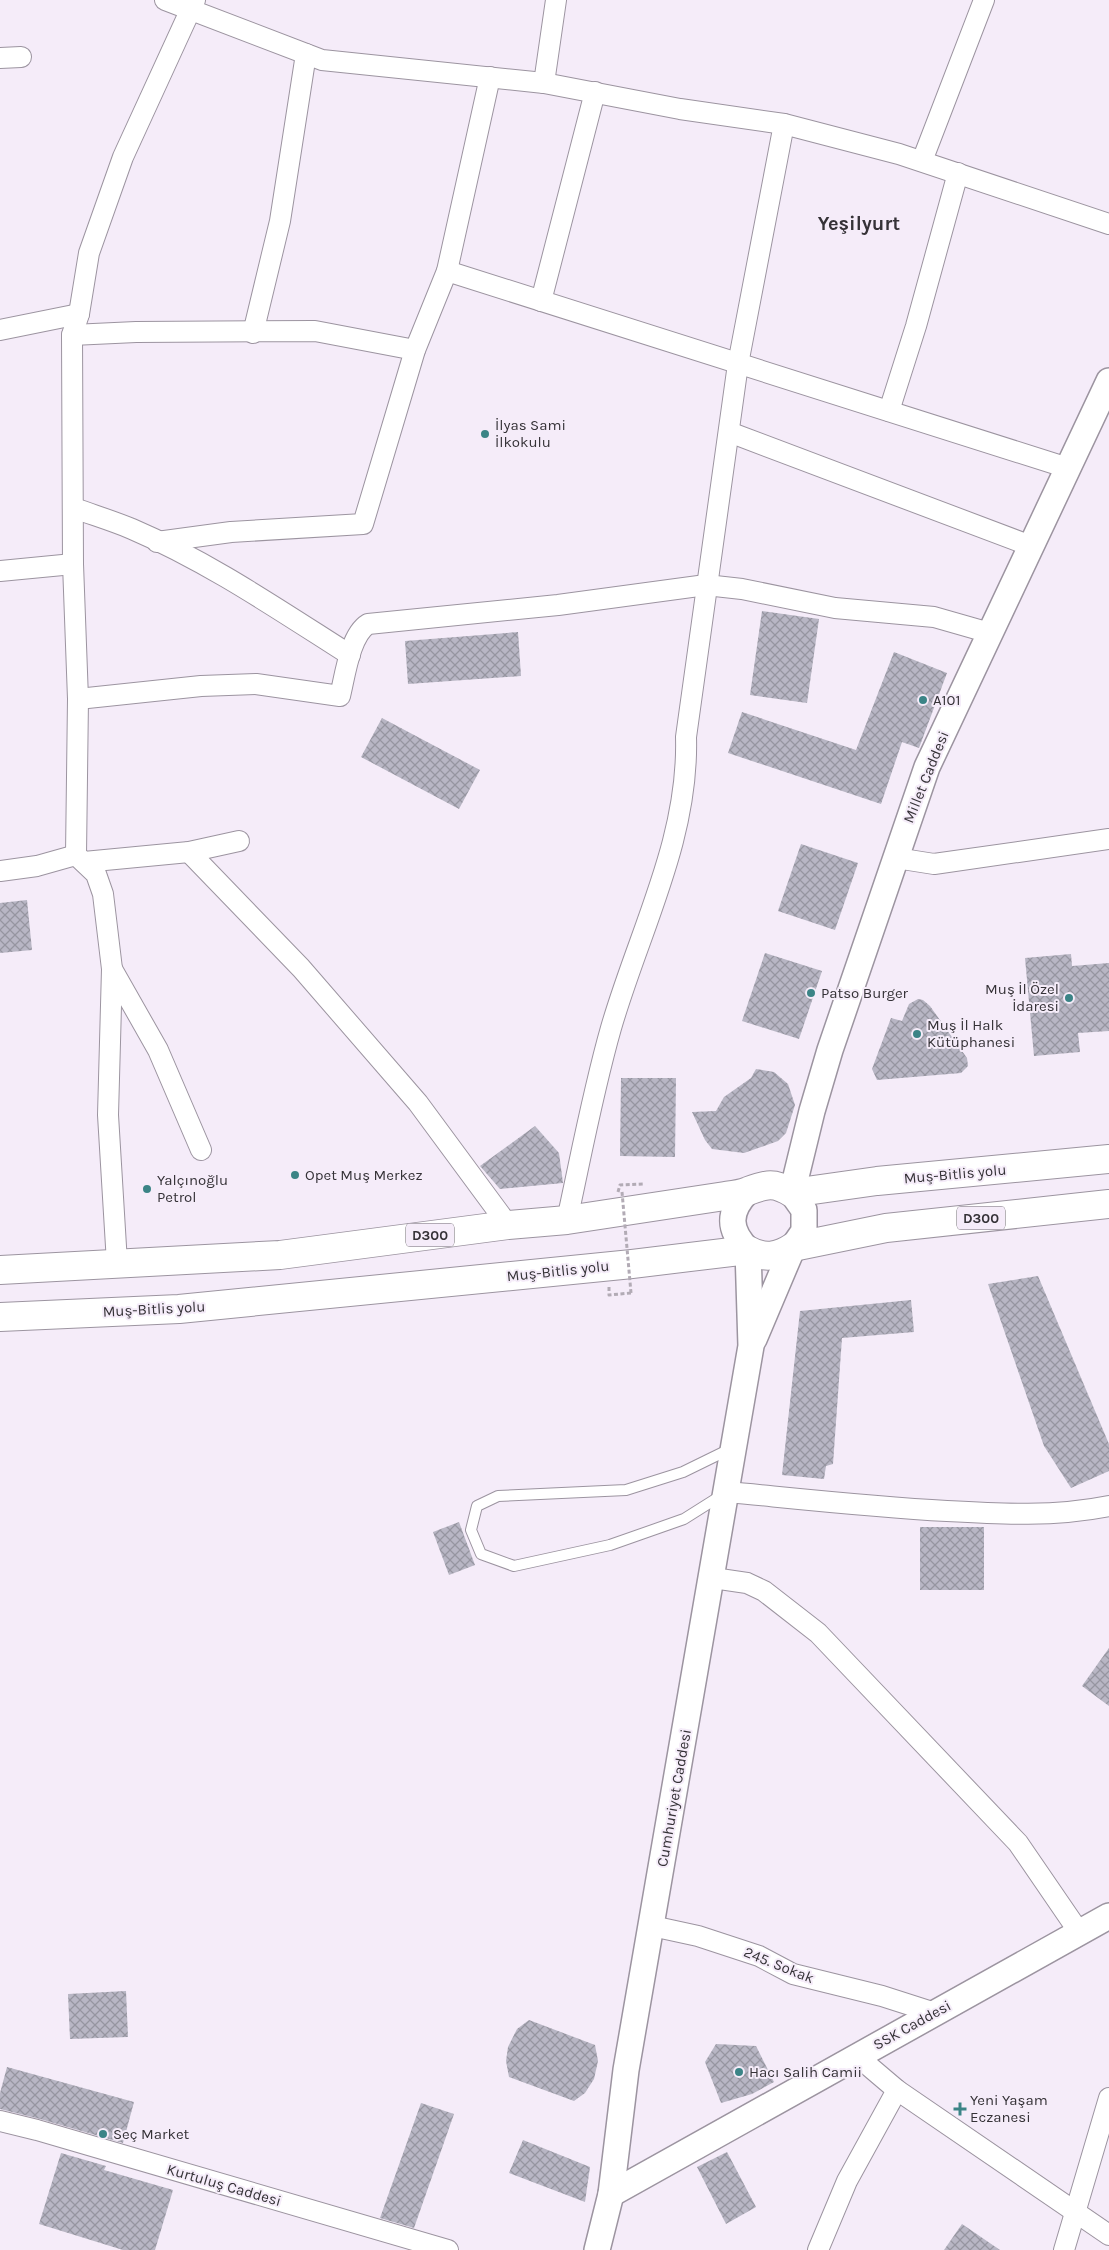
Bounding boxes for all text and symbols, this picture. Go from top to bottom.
district label: Yeşilyurt [818,212,900,235]
place label: İlyas Sami İlkokulu [495,416,566,451]
marker: İlyas Sami İlkokulu [479,428,491,440]
place label: A101 [933,691,960,709]
marker: A101 [917,694,929,706]
street label: Millet Caddesi [899,728,953,826]
place label: Muş İl Özel İdaresi [985,980,1059,1015]
place label: Patso Burger [821,984,909,1002]
marker: Patso Burger [805,987,817,999]
marker: Muş İl Özel İdaresi [1063,992,1075,1004]
place label: Muş İl Halk Kütüphanesi [927,1016,1015,1051]
marker: Muş İl Halk Kütüphanesi [911,1028,923,1040]
street label: Muş-Bitlis yolu [903,1161,1007,1187]
place label: Opet Muş Merkez [305,1166,423,1184]
marker: Opet Muş Merkez [289,1169,301,1181]
place label: Yalçınoğlu Petrol [157,1171,228,1206]
marker: Yalçınoğlu Petrol [141,1183,153,1195]
road number: D300 [957,1206,1005,1230]
road number: D300 [406,1224,454,1246]
street label: Muş-Bitlis yolu [506,1257,610,1285]
street label: Muş-Bitlis yolu [102,1297,206,1321]
street label: Cumhuriyet Caddesi [653,1728,695,1868]
street label: 245. Sokak [741,1943,817,1987]
street label: SSK Caddesi [870,1996,954,2054]
place label: Hacı Salih Camii [749,2063,862,2081]
marker: Hacı Salih Camii [733,2066,745,2078]
place label: Yeni Yaşam Eczanesi [970,2091,1048,2126]
marker: Yeni Yaşam Eczanesi [954,2103,966,2115]
place label: Seç Market [113,2125,190,2143]
marker: Seç Market [97,2128,109,2140]
street label: Kurtuluş Caddesi [165,2160,283,2210]

